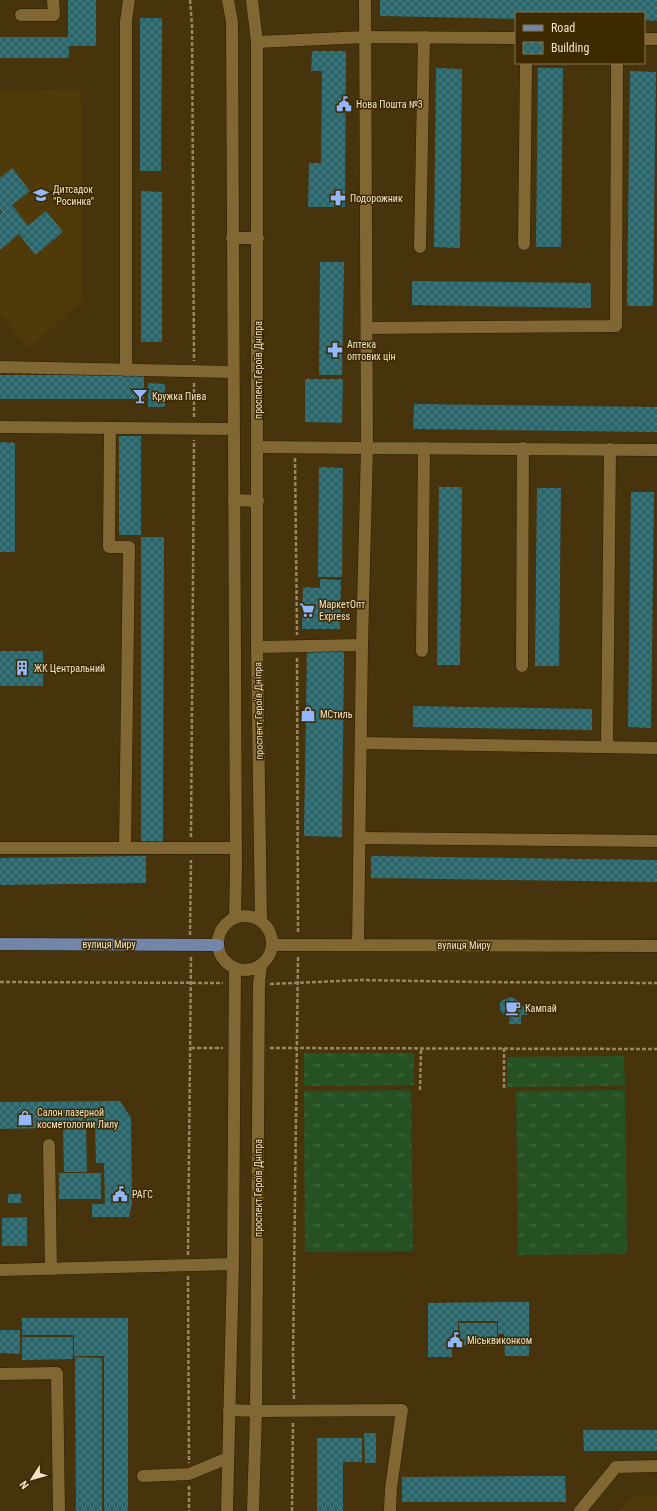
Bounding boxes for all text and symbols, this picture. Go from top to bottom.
legend [515,12,645,64]
text: Road [551,21,575,35]
text: Building [551,41,589,55]
public building icon: Нова Пошта №3 [335,95,353,113]
place label: Нова Пошта №3 [356,99,423,110]
place label: Дитсадок "Росинка" [53,184,94,207]
school or university icon: Дитсадок "Росинка" [32,186,50,204]
pharmacy icon: Подорожник [329,189,347,207]
place label: Подорожник [350,193,403,204]
street label: проспект Героїв Дніпра [253,321,264,419]
place label: Аптека оптових цін [347,339,396,362]
pharmacy icon: Аптека оптових цін [326,341,344,359]
bar icon: Кружка Пива [131,387,149,405]
place label: Кружка Пива [152,391,206,402]
place label: МаркетОпт Express [319,599,365,622]
supermarket icon: МаркетОпт Express [298,601,316,619]
building icon: ЖК Центральний [13,659,31,677]
street label: проспект Героїв Дніпра [252,662,265,760]
place label: ЖК Центральний [34,663,105,674]
shop icon: МСтиль [299,705,317,723]
place label: МСтиль [320,709,353,720]
street label: вулиця Миру [82,939,136,950]
street label: вулиця Миру [437,940,491,951]
cafe icon: Кампай [504,999,522,1017]
place label: Кампай [525,1003,557,1014]
place label: Салон лазерной косметологии Лилу [37,1107,118,1130]
shop icon: Салон лазерной косметологии Лилу [16,1109,34,1127]
street label: проспект Героїв Дніпра [253,1139,264,1237]
public building icon: РАГС [111,1185,129,1203]
place label: РАГС [132,1189,153,1200]
public building icon: Міськвиконком [446,1331,464,1349]
place label: Міськвиконком [467,1335,532,1346]
north arrow [12,1459,52,1499]
text: N [17,1478,32,1491]

